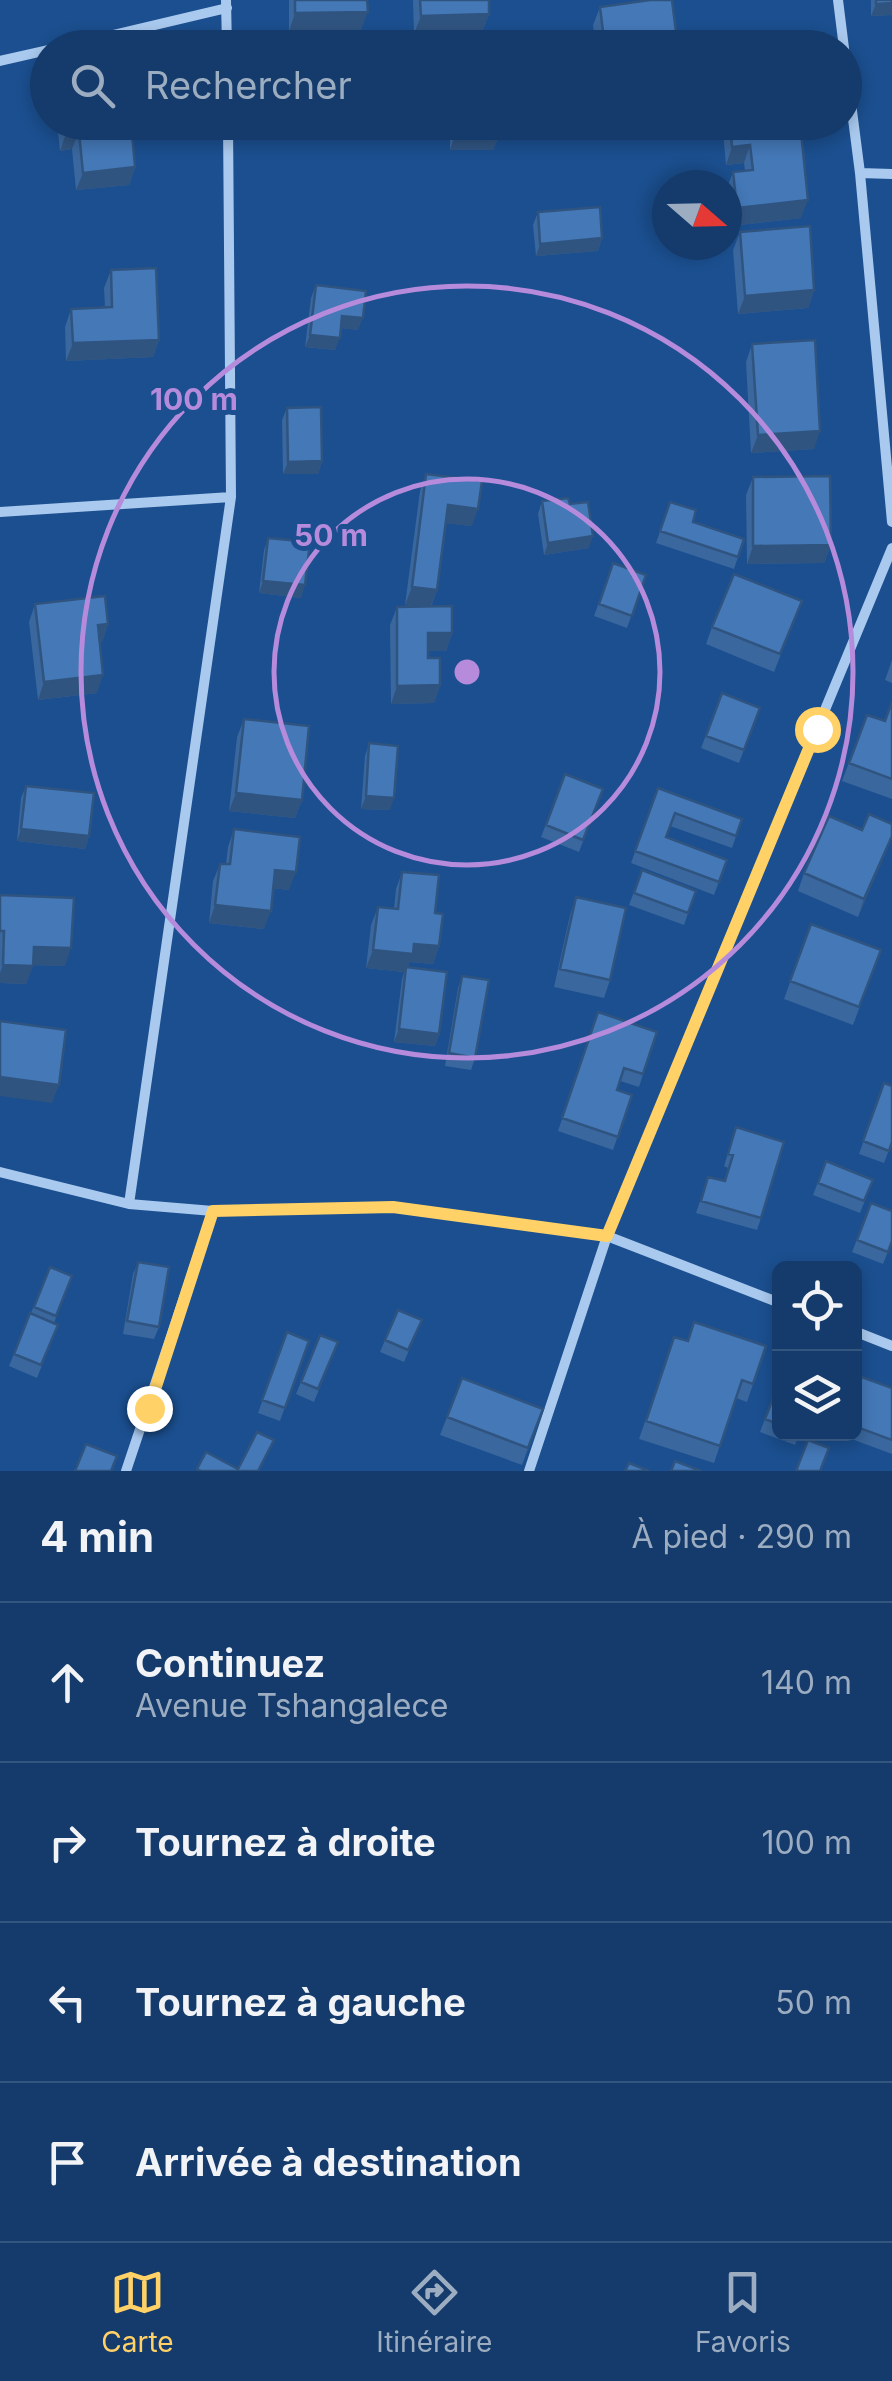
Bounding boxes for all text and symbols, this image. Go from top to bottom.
search box [30,30,862,140]
icon: search [65,58,120,113]
text: Rechercher [145,62,352,108]
north arrow [652,170,742,260]
text: 100 m [150,381,238,417]
text: 50 m [294,517,368,553]
centre of rings [449,654,485,690]
route start [795,707,841,753]
map controls [772,1261,862,1441]
button: locate [772,1261,862,1351]
button: layers [772,1351,862,1441]
route end [127,1386,173,1432]
text: 4 min [40,1511,154,1562]
text: À pied · 290 m [632,1517,852,1556]
text: Continuez [135,1640,325,1686]
icon: ahead [40,1655,95,1710]
text: 140 m [761,1663,852,1702]
text: Avenue Tshangalece [135,1686,448,1725]
icon: right [40,1815,95,1870]
text: Tournez à droite [135,1819,436,1865]
text: 100 m [762,1823,852,1862]
icon: left [40,1975,95,2030]
text: Tournez à gauche [135,1979,466,2025]
text: 50 m [775,1983,852,2022]
icon: arrive [40,2135,95,2190]
text: Arrivée à destination [135,2139,522,2185]
tab: Carte [101,2265,174,2359]
tab: Itinéraire [376,2265,492,2359]
tab: Favoris [695,2265,791,2359]

